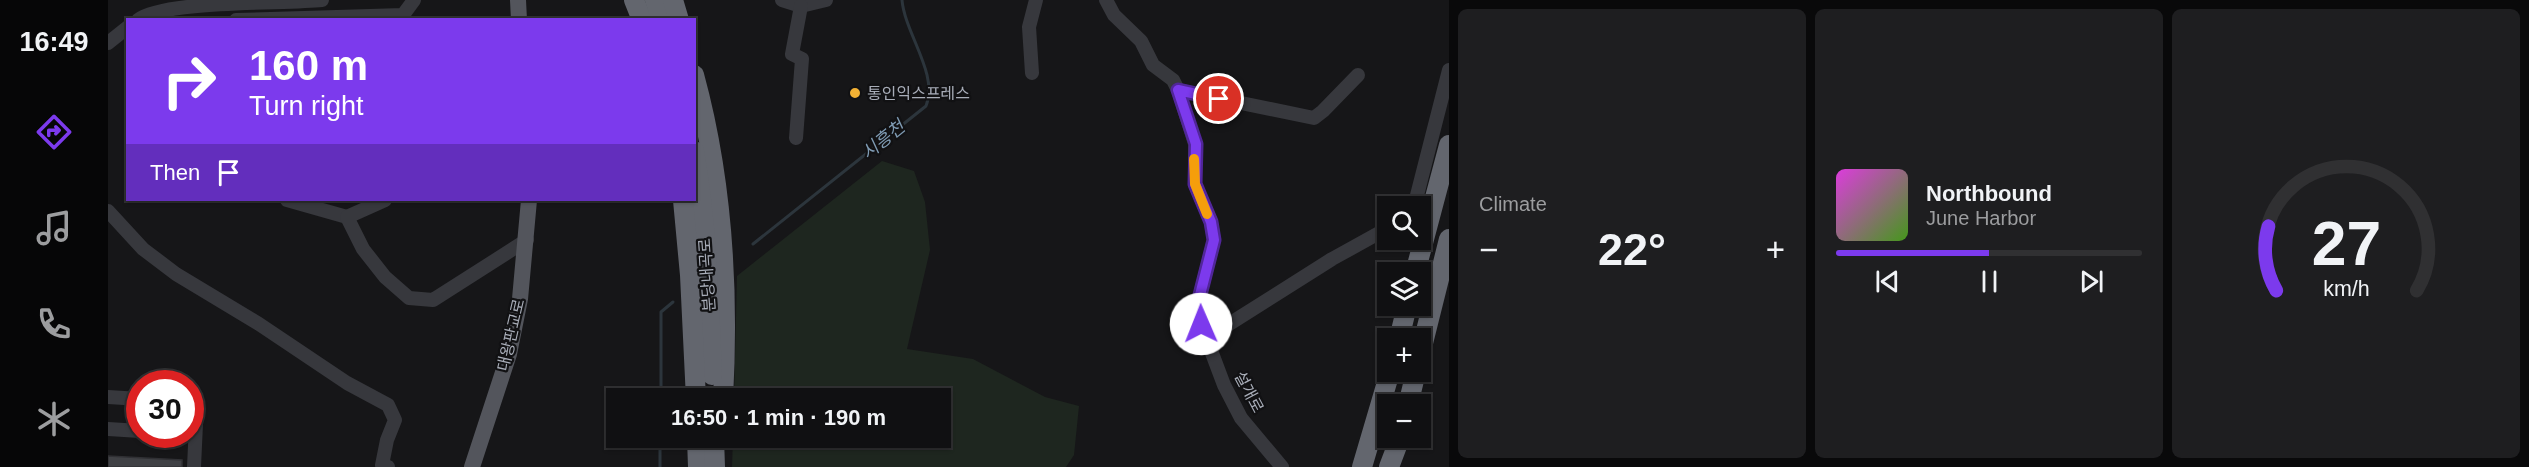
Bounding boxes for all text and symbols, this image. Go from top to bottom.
text: 16:49 [19,27,89,57]
icon: right [150,42,228,120]
text: 160 m [249,42,368,89]
pin [1193,73,1244,124]
icon: arrive [1202,82,1235,115]
place label: 통인익스프레스 [867,85,970,102]
marker: 통인익스프레스 [848,86,862,100]
text: Turn right [249,91,364,121]
icon: directions [33,111,75,153]
water label: 시흥천 [857,115,910,163]
icon: arrive [212,156,245,189]
text: Then [150,160,200,185]
text: Northbound [1926,181,2052,206]
text: Climate [1479,193,1547,215]
map controls [1377,196,1431,448]
button: search [1377,196,1431,250]
icon: music [33,207,75,249]
text: June Harbor [1926,207,2036,229]
text: 27 [2311,209,2381,278]
text: 22° [1598,224,1666,275]
text: − [1479,231,1498,268]
text: + [1766,231,1785,268]
street label: 분당내곡로 [696,237,718,312]
button: layers [1377,262,1431,316]
icon: previous [1871,265,1904,298]
icon: pause [1973,265,2006,298]
icon: next [2075,265,2108,298]
text: km/h [2323,277,2369,301]
position arrow [1169,292,1233,356]
street label: 대왕판교로 [494,297,528,373]
icon: phone [33,303,75,345]
button: + [1377,328,1431,382]
street label: 설개로 [1231,369,1267,416]
speed limit sign: 30 [126,370,204,448]
button: − [1377,394,1431,448]
icon: climate [33,398,75,440]
text: 16:50 · 1 min · 190 m [671,405,886,430]

